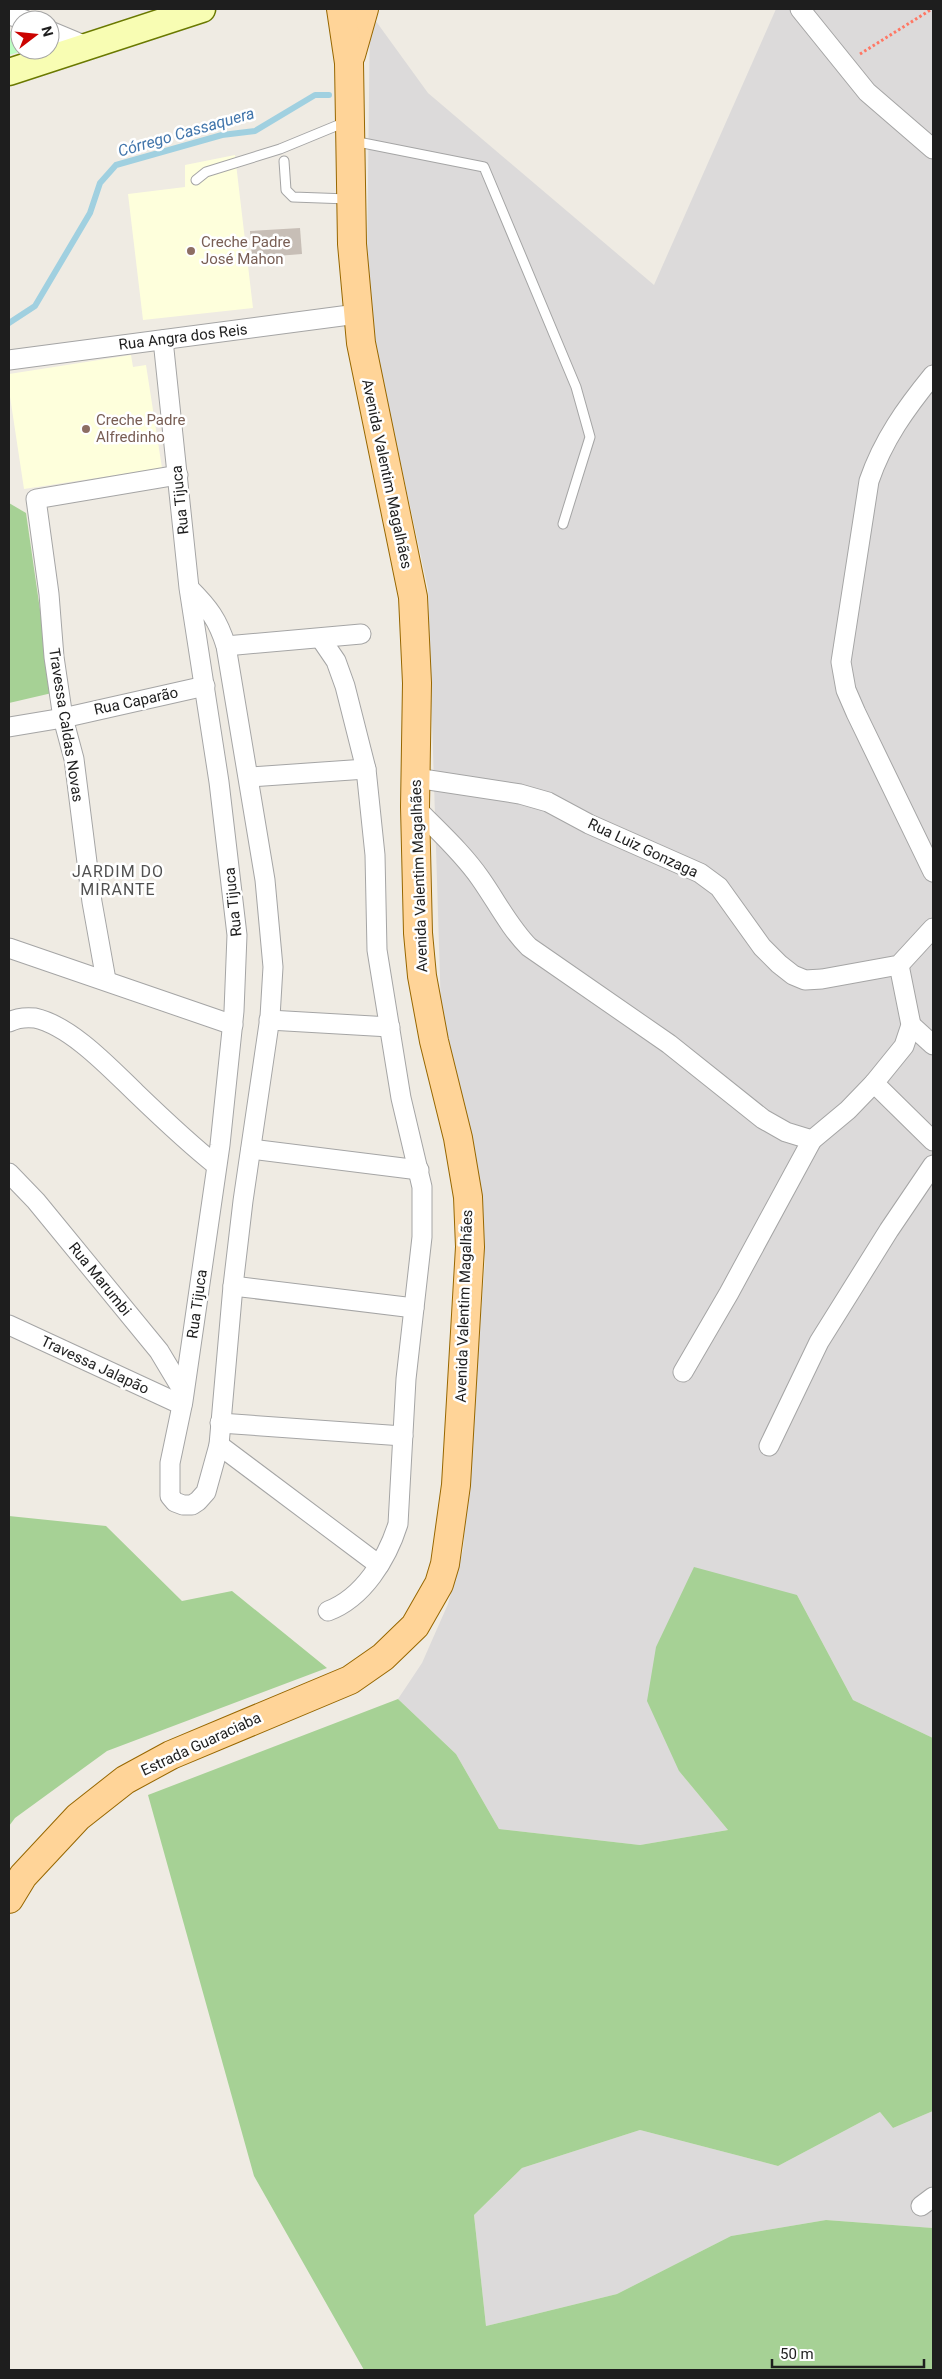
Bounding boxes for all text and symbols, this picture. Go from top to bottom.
north arrow [10,10,60,60]
text: N [38,24,57,38]
water label: Córrego Cassaquera [116,103,256,161]
place label: Creche Padre José Mahon [201,233,290,268]
marker: Creche Padre José Mahon [185,245,197,257]
street label: Rua Angra dos Reis [118,320,248,354]
street label: Avenida Valentim Magalhães [358,378,416,570]
place label: Creche Padre Alfredinho [96,411,185,446]
marker: Creche Padre Alfredinho [80,423,92,435]
street label: Rua Tijuca [167,464,193,536]
street label: Travessa Caldas Novas [45,647,87,803]
street label: Rua Caparão [92,683,180,719]
street label: Avenida Valentim Magalhães [407,779,431,973]
street label: Rua Luiz Gonzaga [585,815,701,881]
district label: JARDIM DO MIRANTE [72,862,164,899]
street label: Rua Tijuca [220,866,246,938]
street label: Avenida Valentim Magalhães [452,1209,476,1403]
street label: Rua Marumbi [65,1239,135,1319]
street label: Rua Tijuca [183,1268,211,1340]
street label: Travessa Jalapão [38,1332,152,1398]
street label: Estrada Guaraciaba [138,1708,264,1780]
scale bar [772,2336,924,2368]
text: 50 m [780,2345,814,2363]

